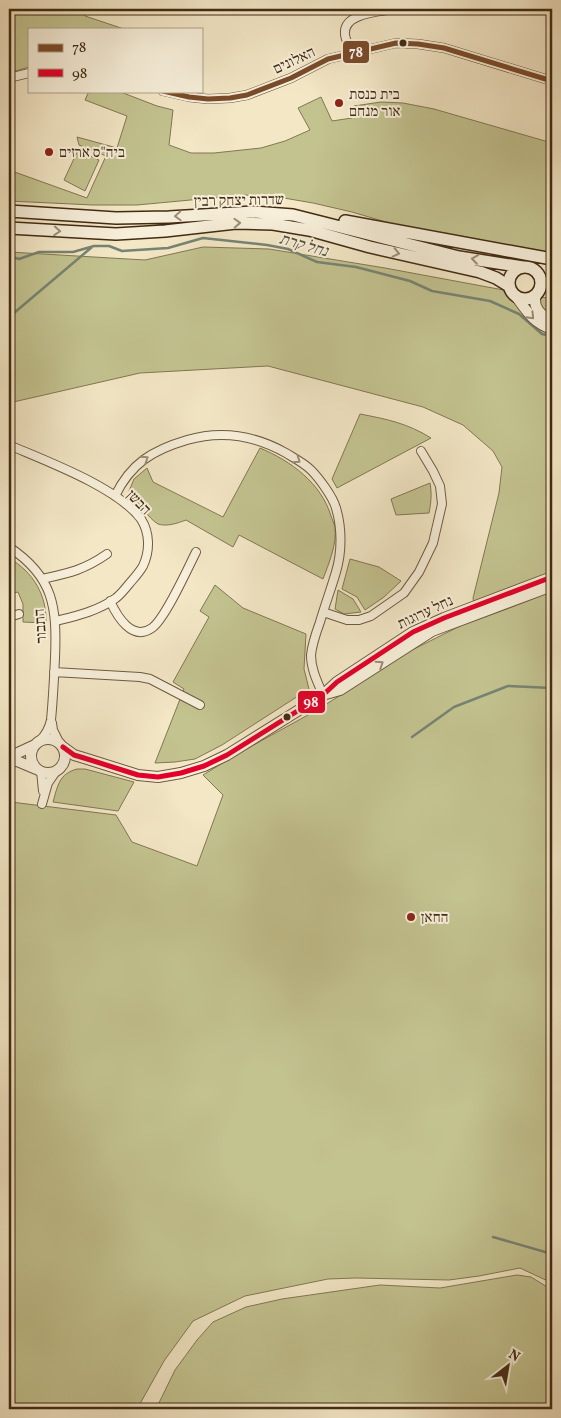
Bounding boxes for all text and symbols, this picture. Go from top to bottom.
legend [28,28,202,92]
text: 78 [72,38,86,59]
unlabelled marker [398,38,408,48]
line badge: 78 [342,40,370,64]
street label: האלונים [270,42,319,80]
text: 78 [349,44,363,63]
text: 98 [72,64,87,85]
place label: בית כנסת אור מנחם [349,85,401,123]
marker: בית כנסת אור מנחם [333,97,345,109]
place label: ביה"ס ארזים [59,143,125,164]
marker: ביה"ס ארזים [43,146,55,158]
street label: שדרות יצחק רבין [194,190,284,213]
one-way arrow [174,211,182,222]
one-way arrow [233,218,241,229]
one-way arrow [54,225,62,236]
water label: נחל קרת [277,229,332,264]
one-way arrow [391,247,400,258]
one-way arrow [470,255,479,265]
one-way arrow [525,310,534,319]
one-way arrow [291,454,301,463]
one-way arrow [139,456,149,465]
street label: הבשן [121,486,155,520]
street label: נחל ערוגות [394,591,457,635]
street label: התבור [30,608,53,644]
one-way arrow [375,660,384,670]
line badge: 98 [297,690,326,714]
text: 98 [303,694,319,713]
unlabelled marker [282,712,292,722]
place label: החאן [421,908,449,929]
marker: החאן [405,911,417,923]
north arrow [484,1340,534,1390]
text: N [505,1345,523,1367]

